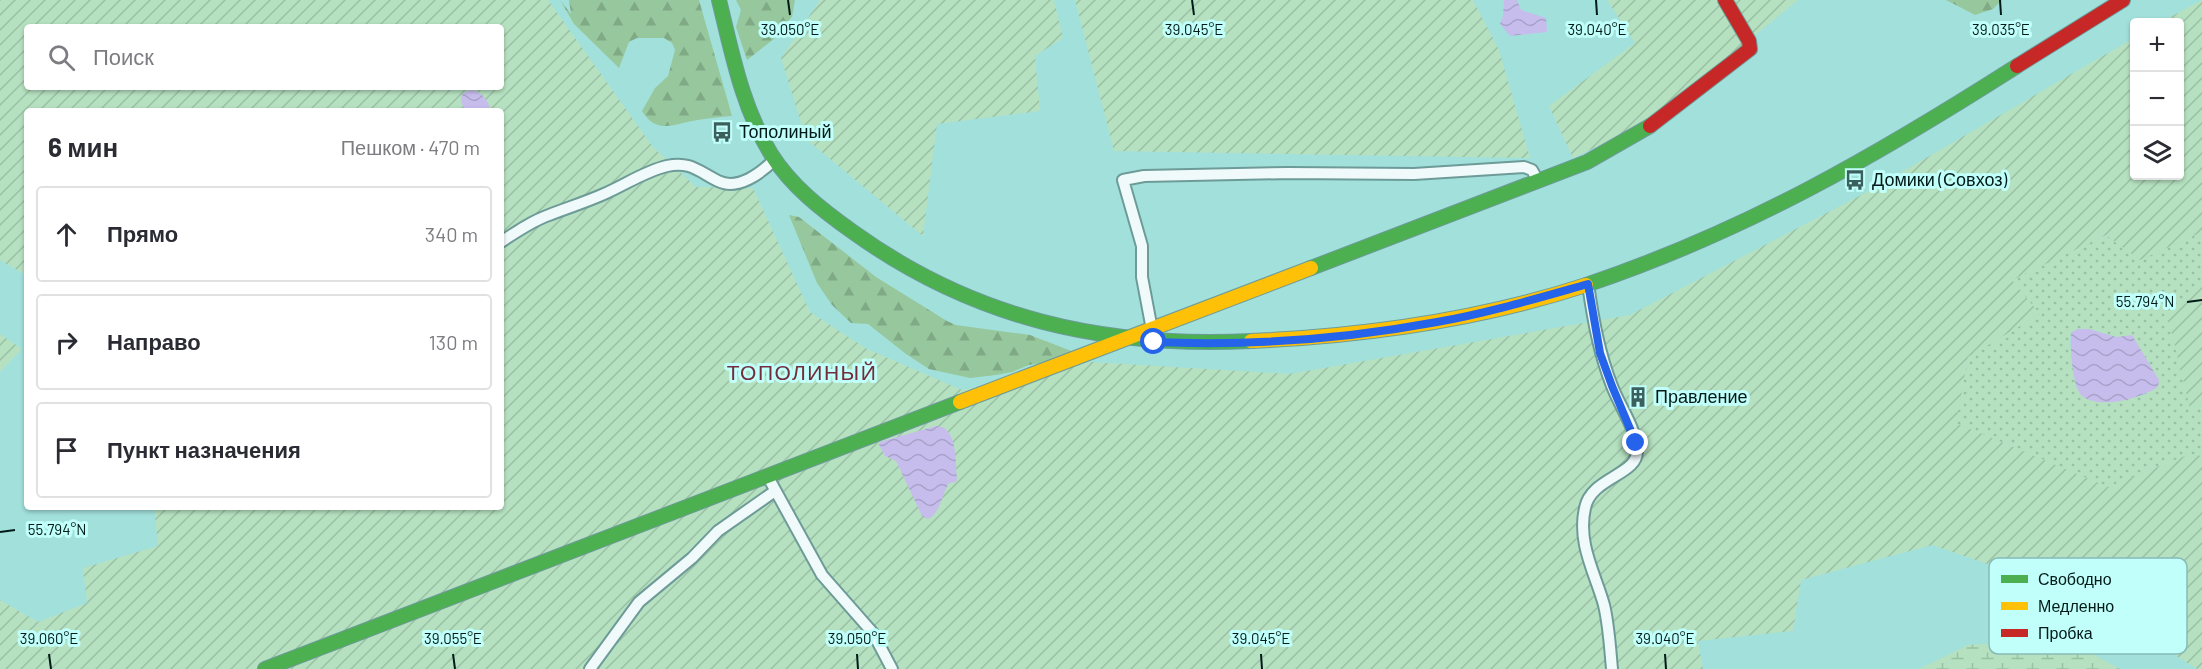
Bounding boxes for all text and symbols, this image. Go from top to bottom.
map controls [2130,18,2184,180]
button: + [2130,18,2184,72]
text: 39.050°E [761,20,819,38]
text: 39.045°E [1165,20,1223,38]
text: 39.040°E [1567,20,1627,38]
text: 39.035°E [1972,20,2030,38]
search box [24,24,504,90]
icon: search [45,41,78,74]
text: Поиск [93,43,154,69]
button: − [2130,72,2184,126]
bus stop icon: Тополиный [710,120,734,144]
place label: Тополиный [739,120,831,142]
button: layers [2130,126,2184,180]
text: 6 мин [48,131,118,162]
text: Пешком · 470 m [341,135,480,159]
bus stop icon: Домики (Совхоз) [1843,168,1867,192]
place label: Домики (Совхоз) [1872,168,2007,190]
icon: ahead [50,218,83,251]
text: Прямо [107,220,178,246]
text: 340 m [425,222,478,246]
text: 55.794°N [2116,292,2174,310]
icon: right [50,326,83,359]
text: Направо [107,328,201,354]
route start [1140,328,1166,354]
text: 130 m [429,330,478,354]
district label: ТОПОЛИНЫЙ [727,359,877,384]
building icon: Правление [1626,385,1650,409]
place label: Правление [1655,385,1748,407]
route end [1622,429,1648,455]
icon: arrive [50,434,83,467]
text: Пункт назначения [107,436,301,462]
text: 55.794°N [28,520,86,538]
legend [1989,558,2187,654]
text: Свободно [2038,569,2112,588]
text: Медленно [2038,596,2114,615]
text: Пробка [2038,623,2093,642]
text: 39.060°E [20,629,78,647]
text: 39.055°E [424,629,482,647]
text: 39.050°E [828,629,886,647]
text: 39.045°E [1232,629,1290,647]
text: 39.040°E [1635,629,1695,647]

